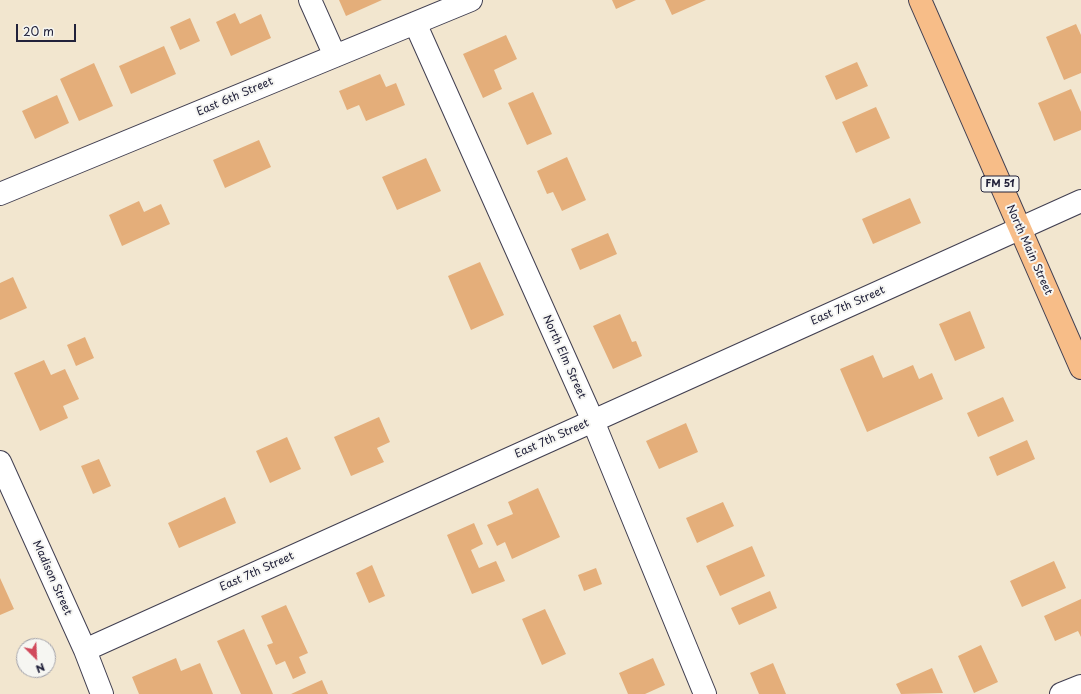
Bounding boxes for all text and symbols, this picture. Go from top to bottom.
scale bar [18,16,78,42]
text: 20 m [23,22,54,40]
street label: East 6th Street [195,75,275,119]
road number: FM 51 [981,176,1019,192]
street label: North Main Street [1003,203,1055,297]
street label: East 7th Street [809,284,887,328]
street label: North Elm Street [540,313,588,401]
street label: East 7th Street [513,417,591,461]
street label: Madison Street [30,539,74,617]
street label: East 7th Street [218,550,296,594]
north arrow [16,638,56,678]
text: N [33,659,48,678]

